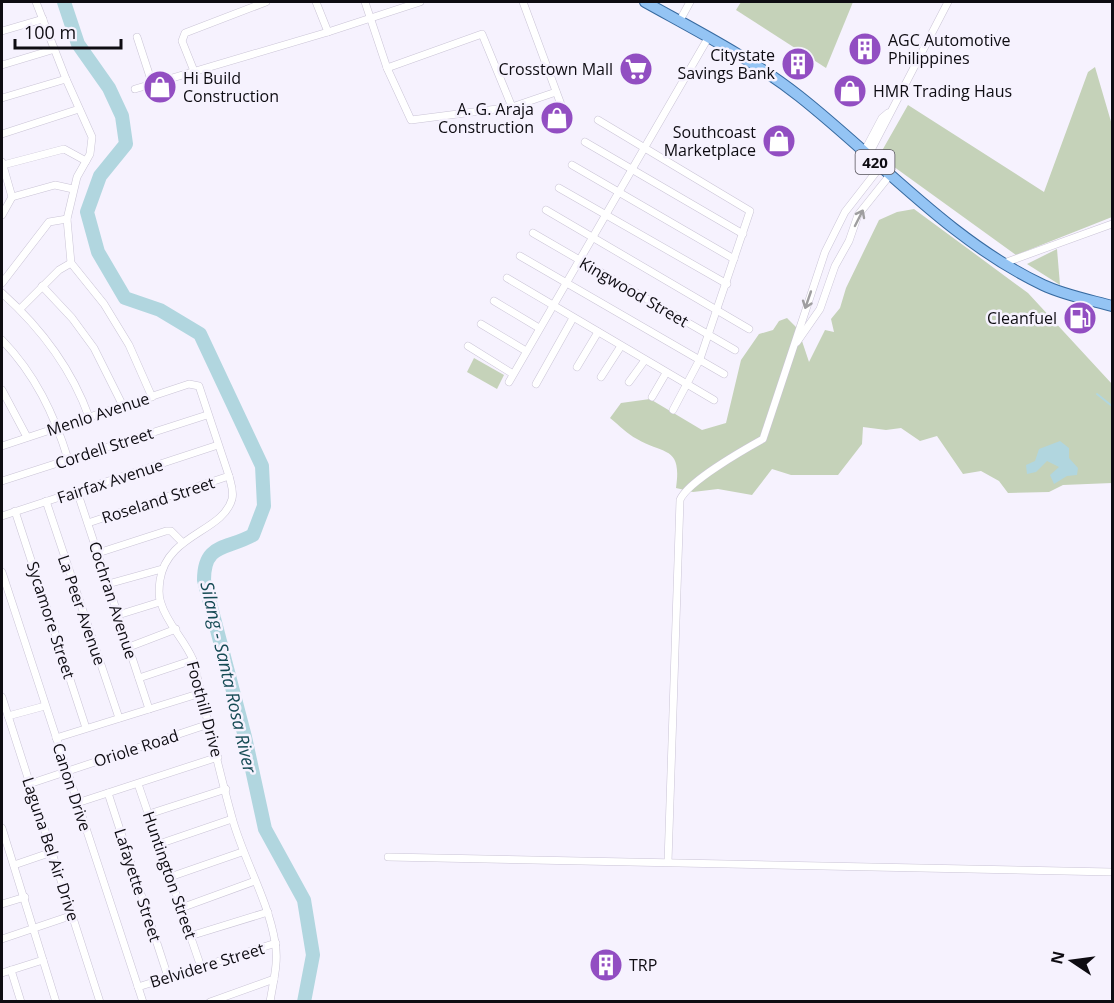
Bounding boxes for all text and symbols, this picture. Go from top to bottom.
scale bar [15,12,122,50]
text: 100 m [24,20,76,44]
place label: AGC Automotive Philippines [888,29,1010,69]
building icon: AGC Automotive Philippines [847,31,883,67]
place label: Citystate Savings Bank [678,44,776,84]
building icon: Citystate Savings Bank [780,46,816,82]
supermarket icon: Crosstown Mall [618,51,654,87]
place label: Crosstown Mall [498,58,613,80]
place label: Hi Build Construction [183,67,279,107]
shop icon: Hi Build Construction [142,69,178,105]
shop icon: HMR Trading Haus [832,73,868,109]
place label: HMR Trading Haus [873,80,1012,102]
place label: A. G. Araja Construction [438,98,534,138]
shop icon: A. G. Araja Construction [539,100,575,136]
place label: Southcoast Marketplace [664,121,756,161]
shop icon: Southcoast Marketplace [761,123,797,159]
road number: 420 [856,150,894,174]
one-way arrow [853,209,865,227]
street label: Kingwood Street [575,252,693,332]
one-way arrow [802,290,813,309]
fuel station icon: Cleanfuel [1062,300,1098,336]
place label: Cleanfuel [987,307,1057,329]
street label: Menlo Avenue [44,387,152,441]
street label: Cordell Street [52,422,156,474]
street label: Fairfax Avenue [54,454,166,508]
street label: Roseland Street [99,471,218,529]
street label: Cochran Avenue [84,538,142,662]
street label: La Peer Avenue [53,552,111,668]
street label: Sycamore Street [22,559,80,682]
water label: Silang - Santa Rosa River [195,579,263,776]
street label: Foothill Drive [182,659,228,759]
street label: Oriole Road [91,724,181,772]
street label: Canon Drive [47,740,97,834]
street label: Laguna Bel Air Drive [17,774,85,924]
street label: Huntington Street [138,808,202,942]
street label: Lafayette Street [109,826,167,945]
north arrow [1042,931,1102,991]
street label: Belvidere Street [147,937,267,993]
building icon: TRP [588,947,624,983]
text: N [1045,949,1070,966]
place label: TRP [629,954,657,976]

